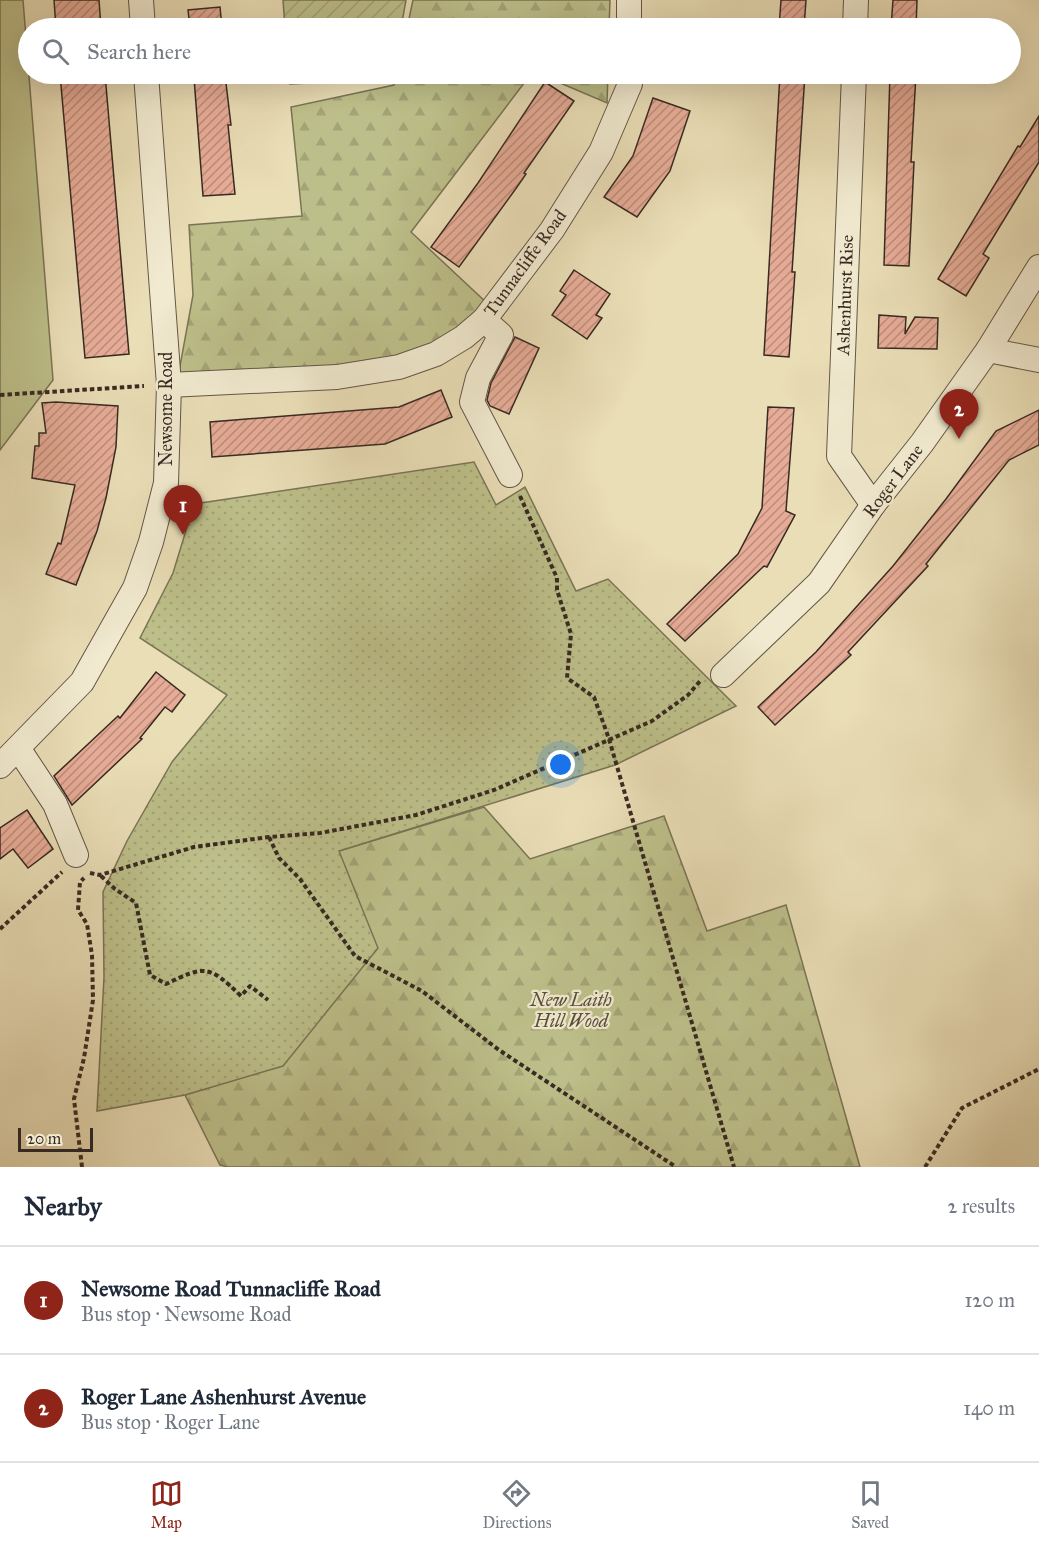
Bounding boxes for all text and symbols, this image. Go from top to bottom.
search box [18,18,1021,84]
icon: search [39,35,72,68]
text: Search here [87,38,191,65]
street label: Tunnacliffe Road [479,205,571,321]
street label: Ashenhurst Rise [832,234,858,357]
street label: Newsome Road [155,352,177,466]
pin: 2 [940,390,978,439]
street label: Roger Lane [858,440,929,523]
pin: 1 [164,486,202,535]
your location [546,750,575,779]
park label: New Laith Hill Wood [529,989,612,1032]
scale bar [18,1125,93,1152]
text: 20 m [27,1129,61,1148]
text: Nearby [24,1190,102,1222]
text: 2 results [947,1194,1015,1218]
text: Newsome Road Tunnacliffe Road [81,1275,381,1302]
text: 1 [40,1288,47,1312]
text: 120 m [964,1288,1015,1312]
text: Bus stop · Newsome Road [81,1302,292,1326]
text: Roger Lane Ashenhurst Avenue [81,1383,366,1410]
text: 2 [39,1396,48,1420]
text: 140 m [963,1396,1015,1420]
text: Bus stop · Roger Lane [81,1410,260,1434]
tab: Map [150,1477,183,1532]
tab: Directions [483,1477,551,1532]
tab: Saved [851,1477,889,1532]

